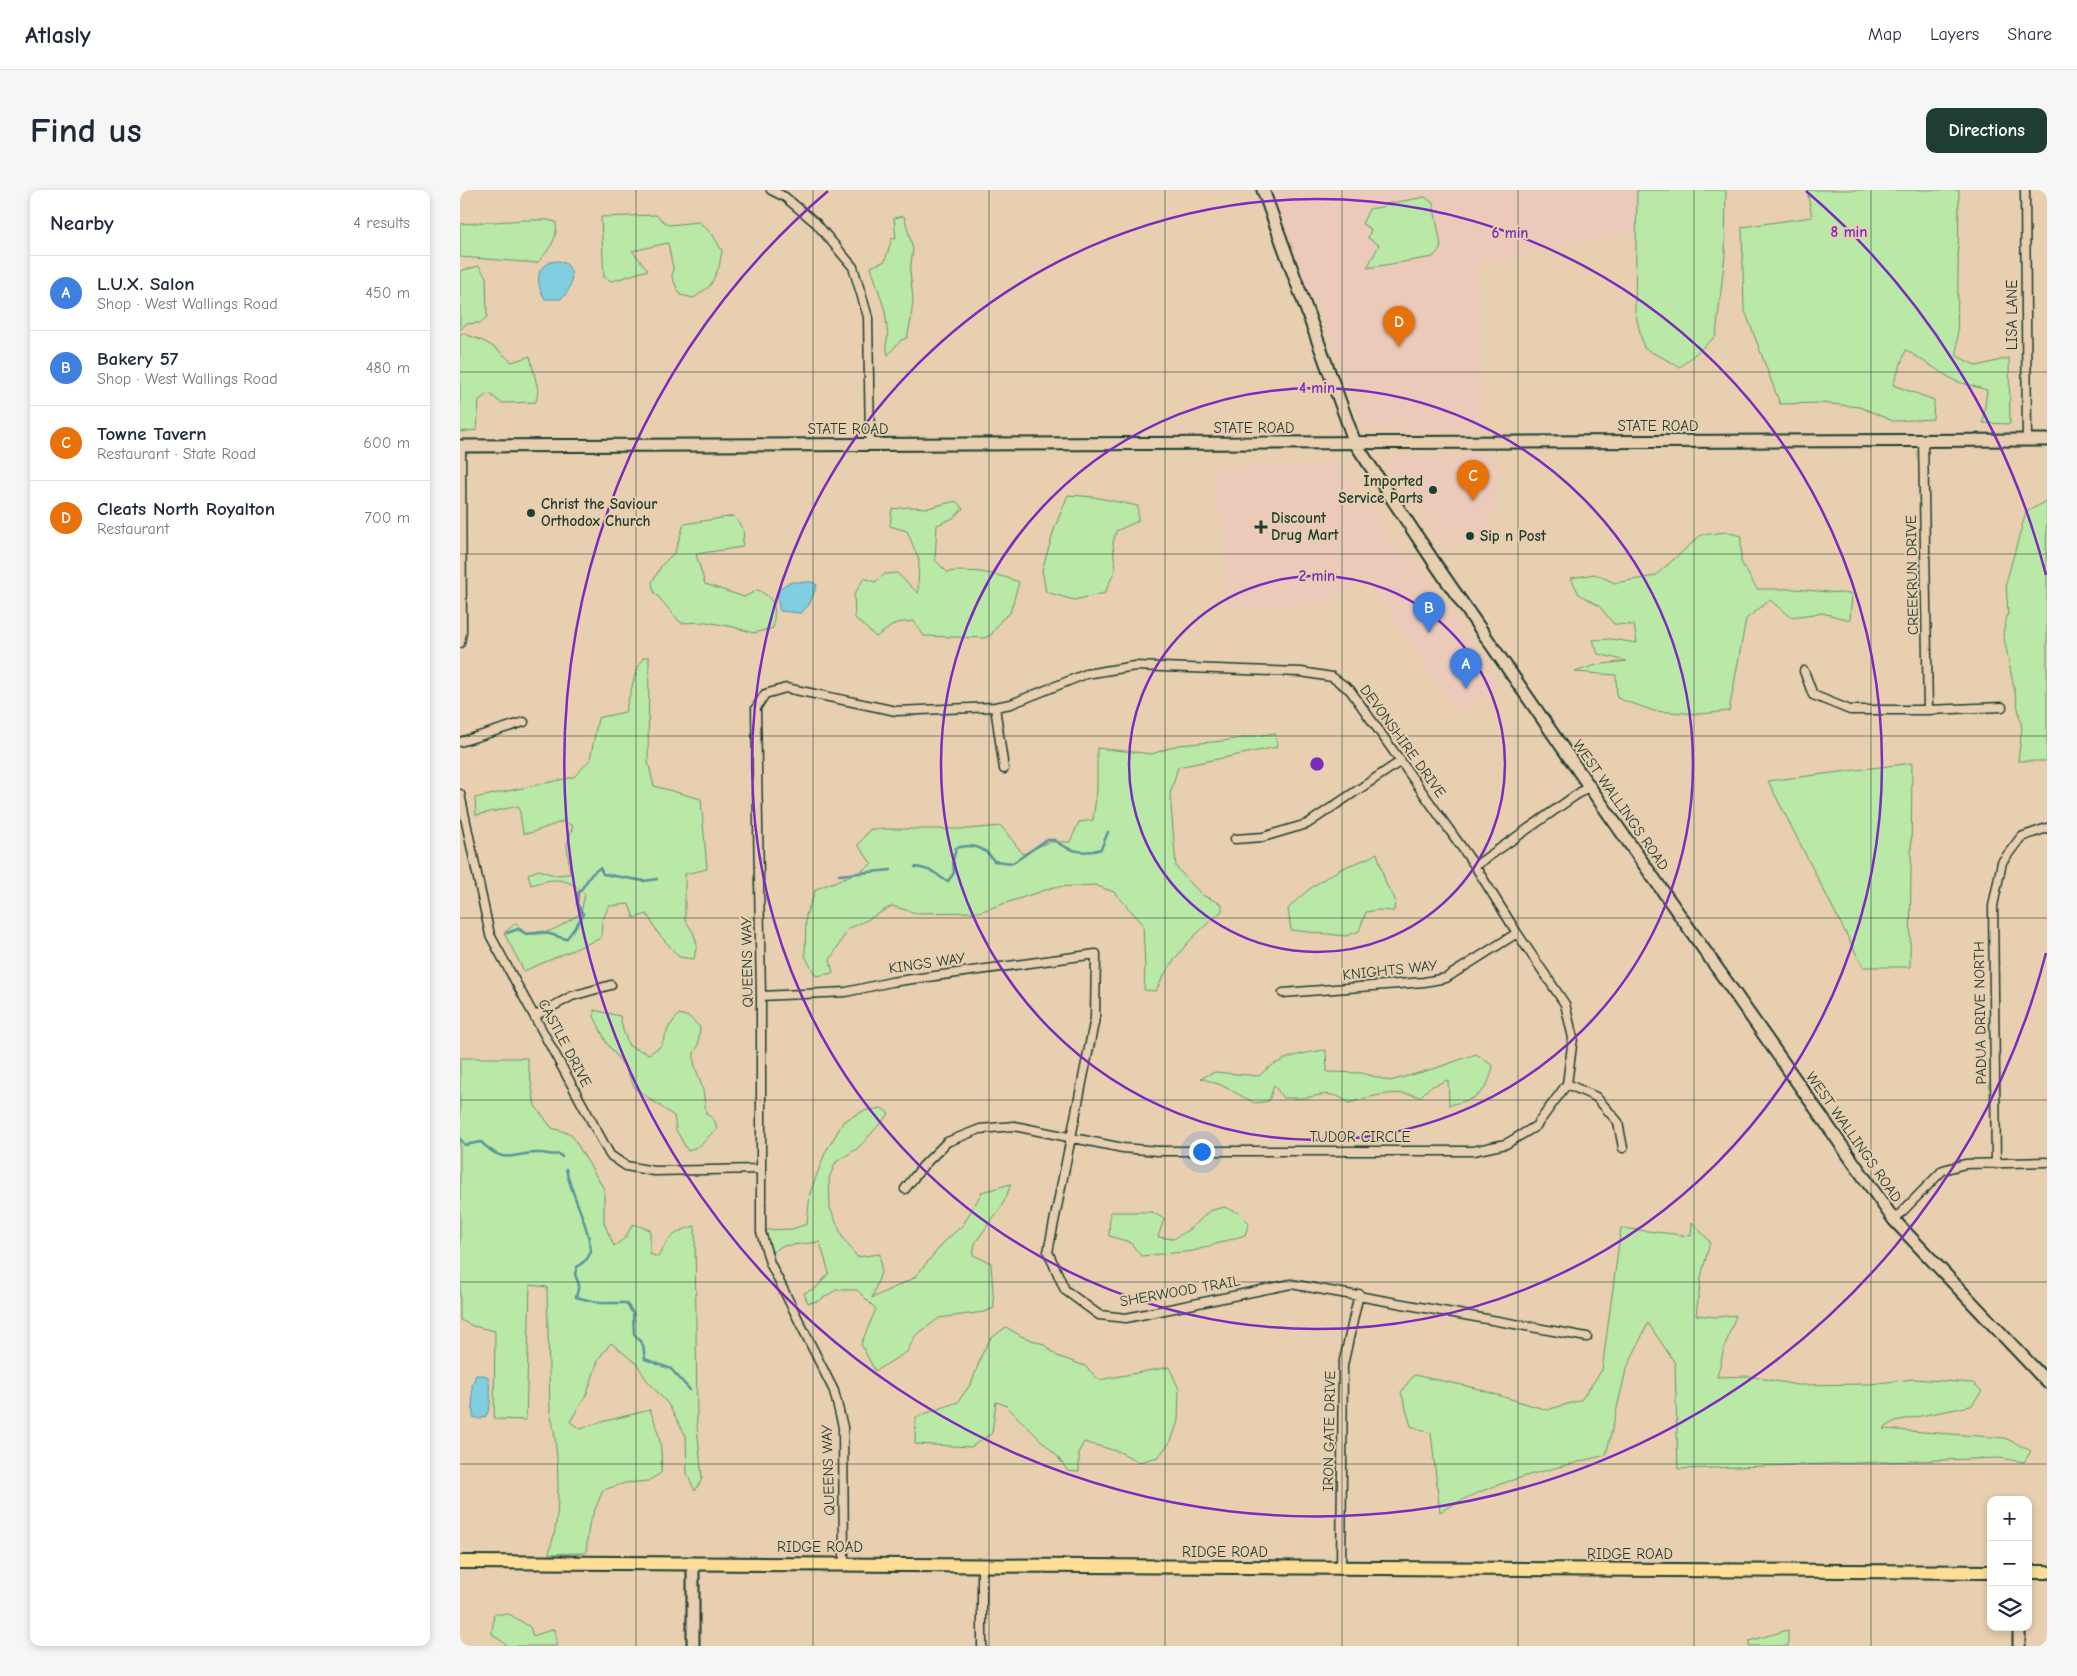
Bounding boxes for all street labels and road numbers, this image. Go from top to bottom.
street label: LISA LANE [2003,280,2021,350]
street label: STATE ROAD [1617,417,1699,435]
street label: STATE ROAD [1213,419,1295,437]
street label: STATE ROAD [807,420,889,438]
street label: CREEKRUN DRIVE [1902,515,1922,635]
street label: DEVONSHIRE DRIVE [1356,681,1450,801]
street label: WEST WALLINGS ROAD [1569,736,1673,874]
street label: QUEENS WAY [737,916,757,1008]
street label: PADUA DRIVE NORTH [1970,941,1990,1085]
street label: KINGS WAY [888,949,967,977]
street label: KNIGHTS WAY [1342,956,1438,984]
street label: CASTLE DRIVE [534,996,596,1090]
street label: WEST WALLINGS ROAD [1802,1068,1906,1206]
street label: TUDOR CIRCLE [1309,1128,1411,1146]
street label: SHERWOOD TRAIL [1118,1271,1242,1310]
street label: IRON GATE DRIVE [1319,1370,1339,1492]
street label: QUEENS WAY [817,1424,839,1516]
street label: RIDGE ROAD [777,1538,863,1556]
street label: RIDGE ROAD [1182,1543,1268,1561]
street label: RIDGE ROAD [1587,1545,1673,1563]

